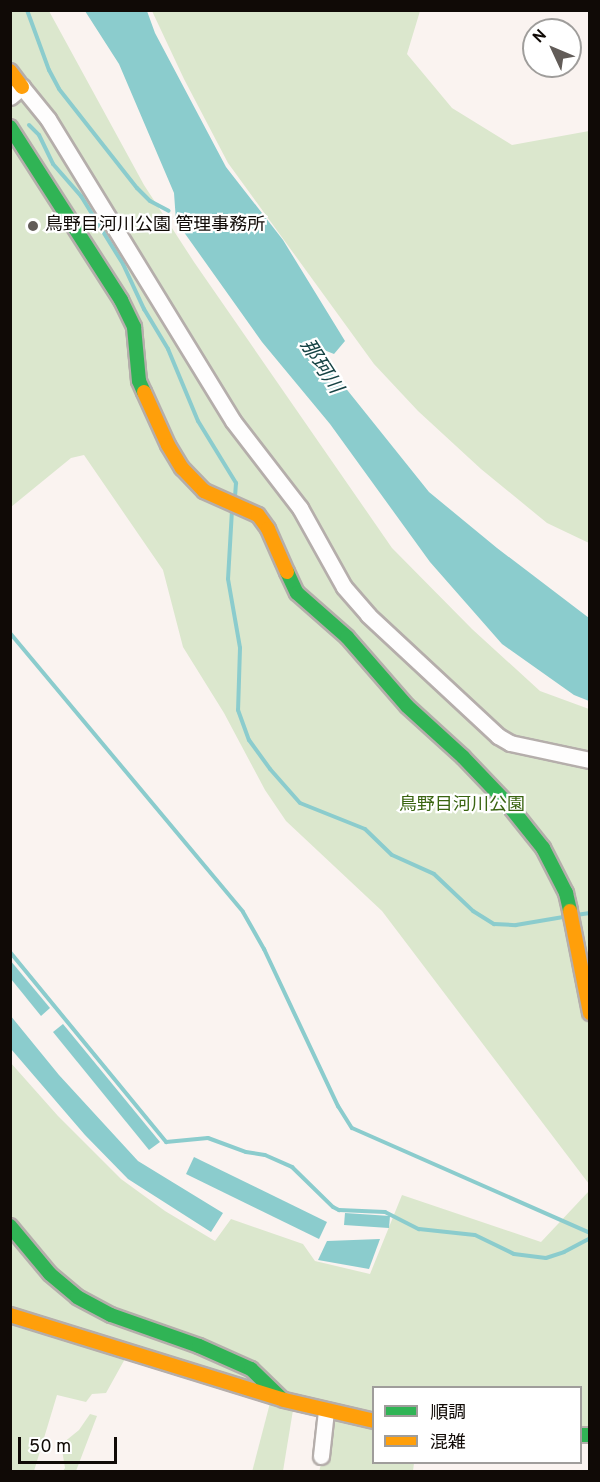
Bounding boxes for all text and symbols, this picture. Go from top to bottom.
north arrow [522,18,582,78]
text: N [529,26,552,48]
place label: 鳥野目河川公園 管理事務所 [45,215,265,237]
marker: 鳥野目河川公園 管理事務所 [26,219,40,233]
water label: 那珂川 [294,335,346,399]
park label: 鳥野目河川公園 [399,795,525,817]
legend [372,1386,582,1464]
text: 順調 [430,1402,466,1425]
scale bar [21,1425,120,1463]
text: 混雑 [430,1432,466,1455]
text: 50 m [29,1436,71,1459]

